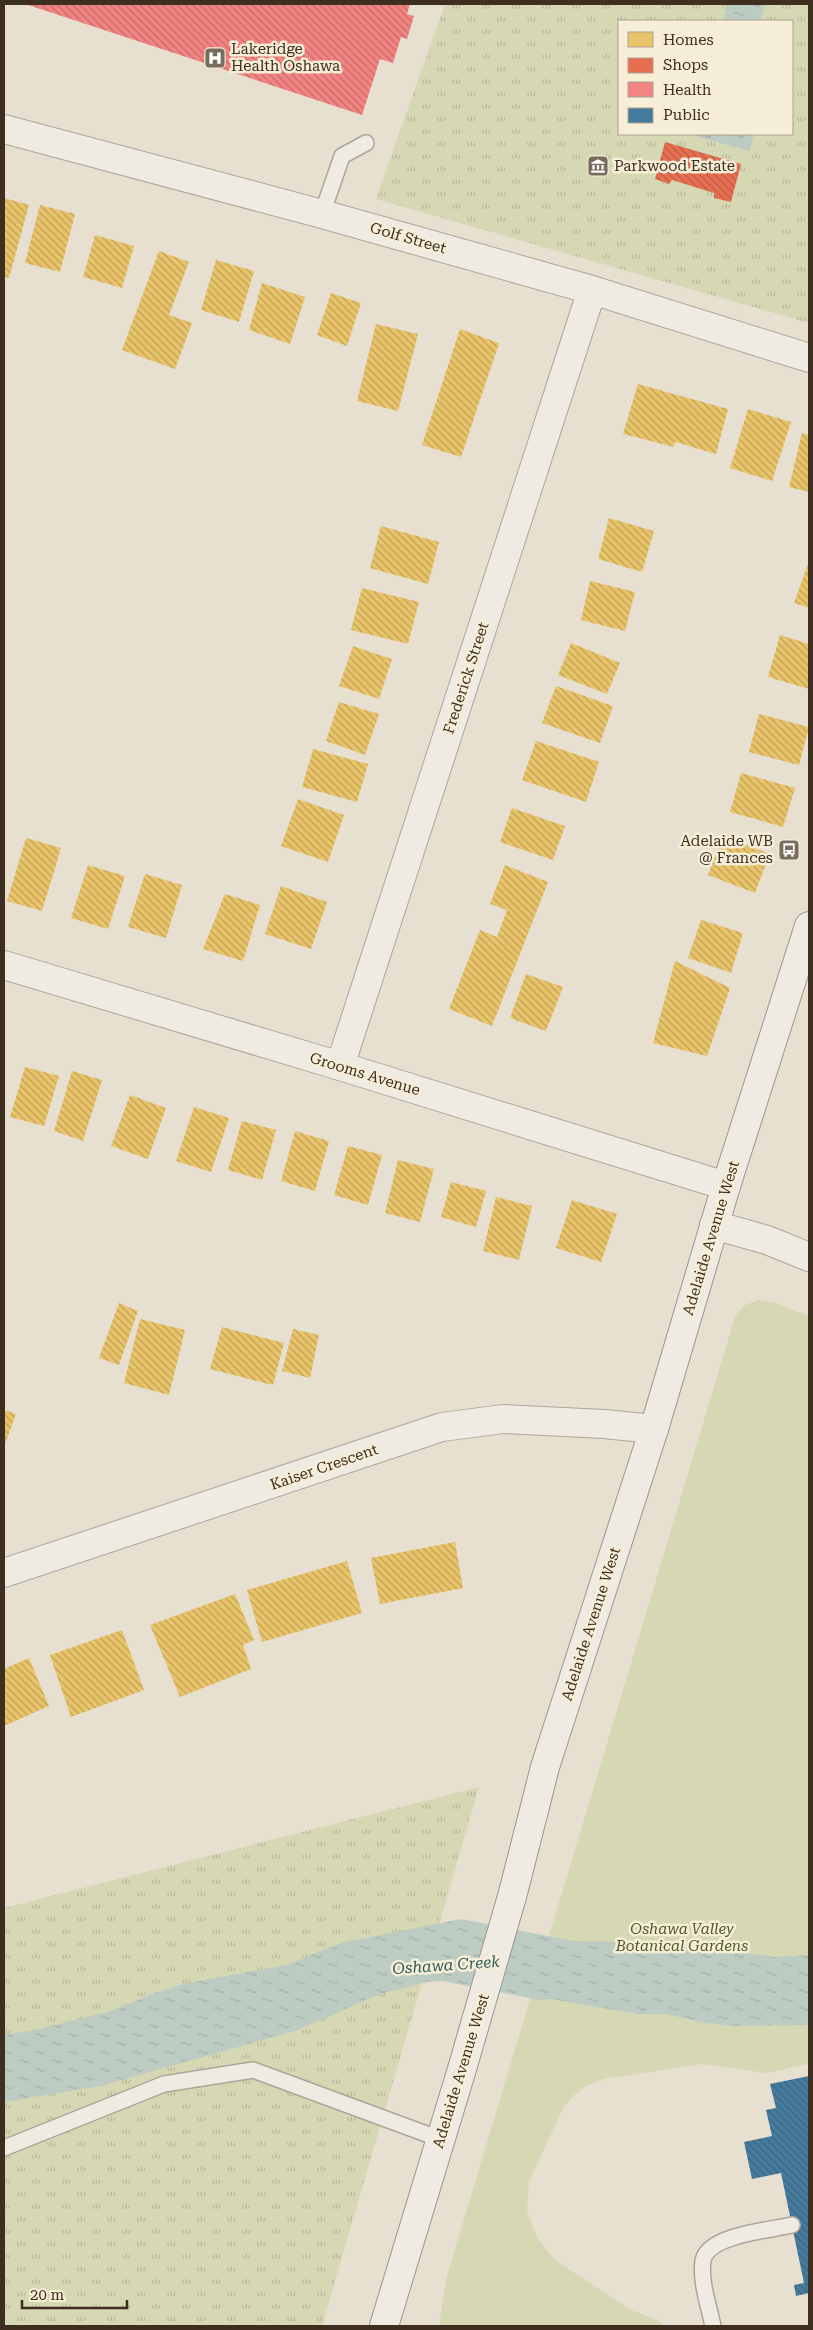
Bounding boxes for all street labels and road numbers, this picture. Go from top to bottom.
street label: Golf Street [368,219,449,258]
street label: Frederick Street [439,619,493,736]
street label: Grooms Avenue [308,1049,422,1099]
street label: Adelaide Avenue West [679,1158,743,1317]
street label: Kaiser Crescent [268,1440,381,1494]
street label: Adelaide Avenue West [558,1545,624,1703]
street label: Adelaide Avenue West [429,1991,493,2150]

